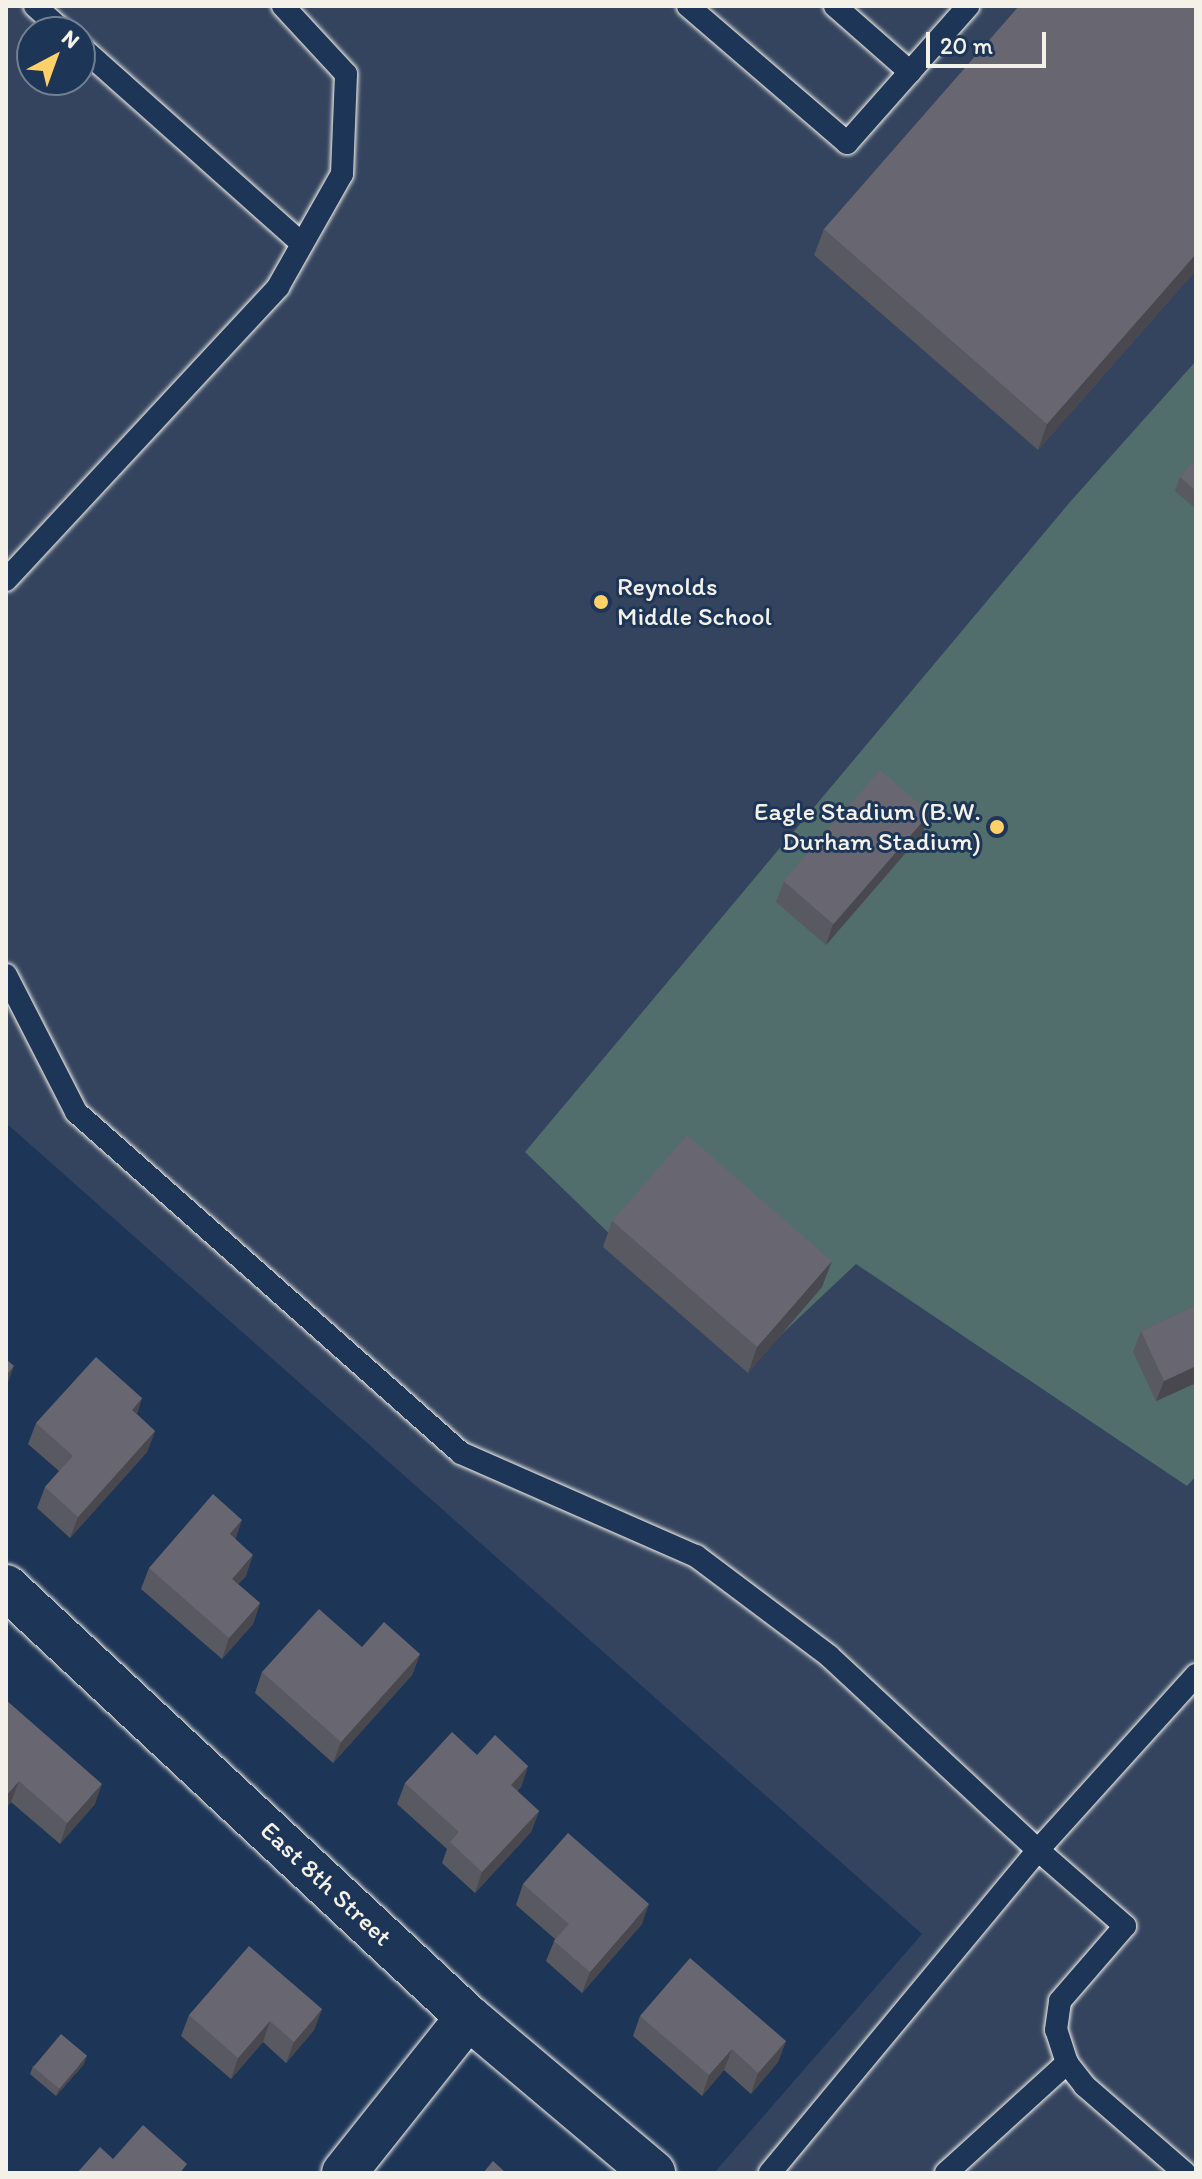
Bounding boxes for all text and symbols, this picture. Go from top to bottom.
north arrow [16,16,96,96]
scale bar [930,16,1050,66]
text: N [56,24,85,54]
text: 20 m [940,31,993,60]
place label: Reynolds Middle School [617,571,772,632]
marker: Reynolds Middle School [592,593,610,611]
place label: Eagle Stadium (B.W. Durham Stadium) [753,796,981,858]
marker: Eagle Stadium (B.W. Durham Stadium) [988,818,1006,836]
street label: East 8th Street [254,1816,398,1952]

